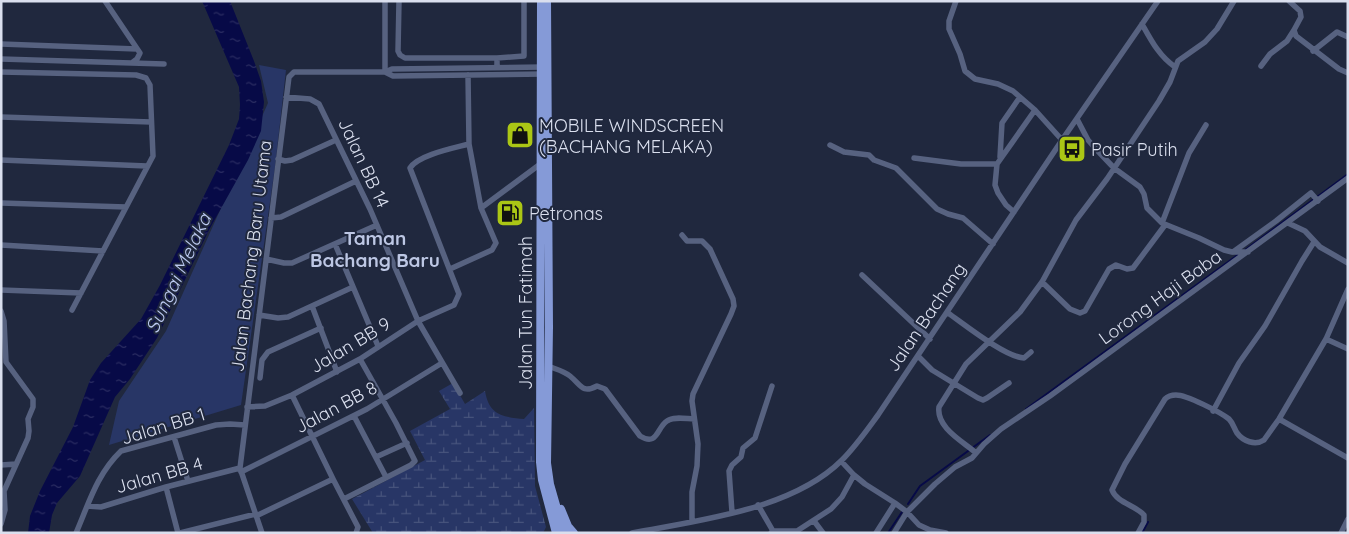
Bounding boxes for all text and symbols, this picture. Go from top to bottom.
place label: MOBILE WINDSCREEN (BACHANG MELAKA) [539,114,724,158]
street label: Jalan BB 14 [333,115,395,211]
shop icon: MOBILE WINDSCREEN (BACHANG MELAKA) [505,120,535,150]
bus stop icon: Pasir Putih [1057,134,1087,164]
place label: Pasir Putih [1091,138,1178,161]
street label: Jalan Bachang Baru Utama [225,139,277,373]
fuel station icon: Petronas [495,198,525,228]
place label: Petronas [529,202,603,225]
water label: Sungai Melaka [140,208,217,336]
district label: Taman Bachang Baru [310,226,440,272]
street label: Jalan Tun Fatimah [514,236,537,390]
street label: Lorong Haji Baba [1094,245,1226,349]
street label: Jalan Bachang [881,258,971,376]
street label: Jalan BB 9 [306,312,394,378]
street label: Jalan BB 8 [291,376,381,438]
street label: Jalan BB 1 [118,402,208,450]
street label: Jalan BB 4 [113,452,205,498]

